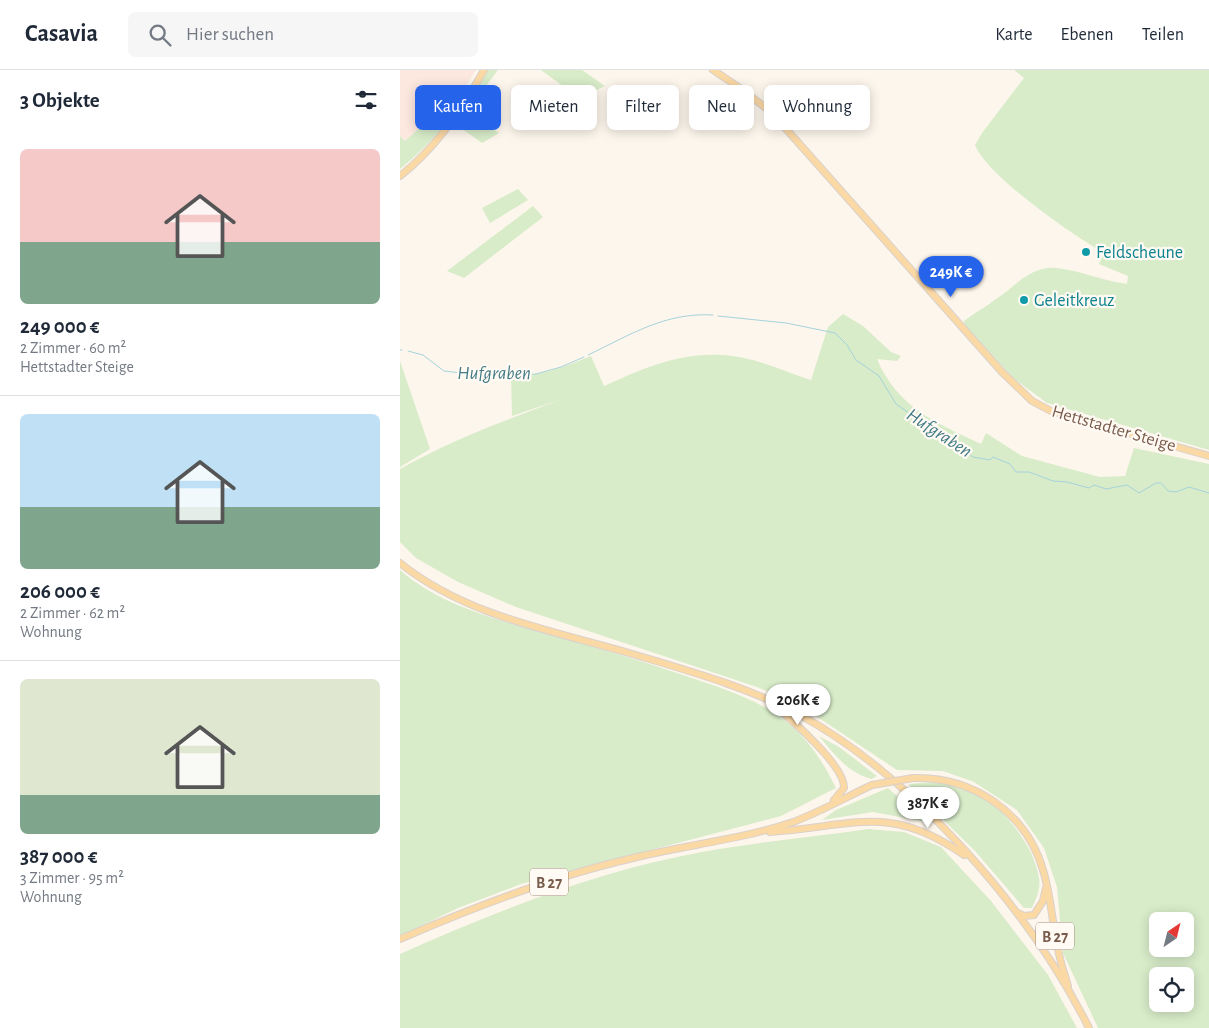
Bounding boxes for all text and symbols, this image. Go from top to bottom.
search box [128,12,478,57]
icon: search [146,21,174,49]
text: Casavia [25,22,98,46]
text: Hier suchen [186,25,274,44]
text: Karte [995,26,1033,44]
text: Ebenen [1061,26,1114,44]
text: Teilen [1142,26,1184,44]
chip: Kaufen [415,85,501,130]
chip: Mieten [511,85,597,130]
chip: Filter [607,85,679,130]
chip: Neu [689,85,754,130]
chip: Wohnung [764,85,870,130]
icon: filters [352,86,380,114]
text: 3 Objekte [20,90,100,111]
icon: home [155,181,245,271]
place label: Feldscheune [1096,244,1183,262]
marker: Feldscheune [1080,246,1092,258]
pin: 249K € [910,256,992,298]
text: 249K € [930,264,972,280]
place label: Geleitkreuz [1034,292,1114,310]
marker: Geleitkreuz [1018,294,1030,306]
text: 249 000 € [20,316,100,337]
text: 2 Zimmer · 60 m² [20,340,126,356]
text: Hettstadter Steige [20,359,134,375]
water label: Hufgraben [457,364,531,383]
street label: Hettstadter Steige [1050,403,1178,455]
water label: Hufgraben [903,405,975,461]
icon: home [155,447,245,537]
text: 206 000 € [20,581,100,602]
text: 2 Zimmer · 62 m² [20,605,125,621]
text: Wohnung [20,624,82,640]
pin: 206K € [757,684,839,726]
text: 206K € [777,692,819,708]
icon: home [155,712,245,802]
pin: 387K € [887,786,969,829]
text: 387K € [908,795,948,811]
text: 387 000 € [20,846,97,867]
road number: B 27 [530,869,568,896]
text: 3 Zimmer · 95 m² [20,870,124,886]
text: Wohnung [20,889,82,905]
north arrow [1149,912,1194,958]
map controls [1149,912,1194,1012]
road number: B 27 [1036,922,1074,949]
button: locate [1149,967,1194,1012]

